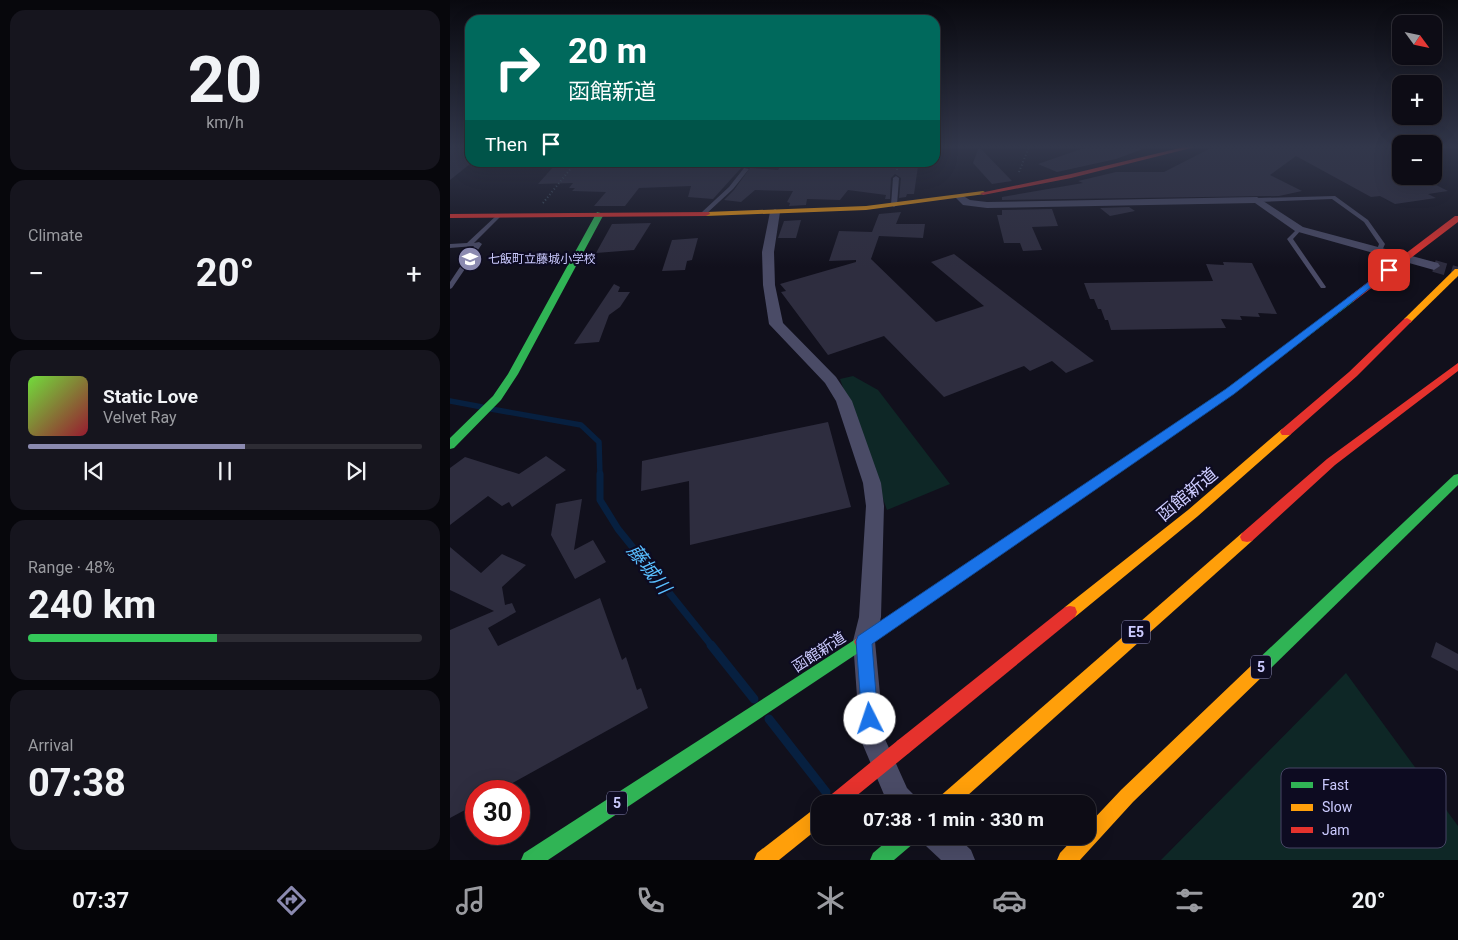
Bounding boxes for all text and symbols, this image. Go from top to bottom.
north arrow [1392,15,1442,65]
map controls [1392,15,1442,185]
text: 20 m [568,31,647,72]
icon: right [485,35,550,100]
text: 20 [188,42,262,118]
button: + [1392,75,1442,125]
text: 函館新道 [568,79,656,104]
text: km/h [206,113,244,132]
icon: arrive [537,130,565,158]
text: Then [485,133,527,156]
button: − [1392,135,1442,185]
text: Climate [28,226,83,245]
school or university icon: 七飯町立藤城小学校 [457,246,483,272]
pin [1368,249,1410,291]
text: 20° [196,251,254,295]
place label: 七飯町立藤城小学校 [488,252,596,266]
icon: arrive [1375,256,1403,284]
text: − [28,257,44,290]
text: + [406,257,422,290]
text: Static Love [103,385,198,408]
text: Velvet Ray [103,408,177,427]
icon: previous [80,457,108,485]
icon: pause [211,457,239,485]
icon: next [342,457,370,485]
street label: 函館新道 [1153,463,1221,525]
water label: 藤城川 [622,539,677,600]
text: Range · 48% [28,558,115,577]
text: 240 km [28,583,156,627]
road number: E5 [1122,620,1150,644]
street label: 函館新道 [789,628,849,676]
road number: 5 [1251,656,1271,679]
position arrow [843,692,895,744]
text: Arrival [28,736,73,755]
text: 07:38 [28,761,126,805]
legend [1281,768,1446,848]
text: Fast [1322,777,1349,793]
speed limit sign: 30 [465,780,530,845]
road number: 5 [607,791,627,814]
text: Slow [1322,799,1353,815]
text: 07:38 · 1 min · 330 m [863,808,1044,831]
text: Jam [1322,822,1350,838]
icon: directions [274,883,309,918]
icon: music [453,883,488,918]
icon: phone [633,883,668,918]
icon: climate [813,883,848,918]
icon: car [992,883,1027,918]
icon: filters [1172,883,1207,918]
text: 07:37 [72,888,129,913]
text: 20° [1352,888,1386,913]

